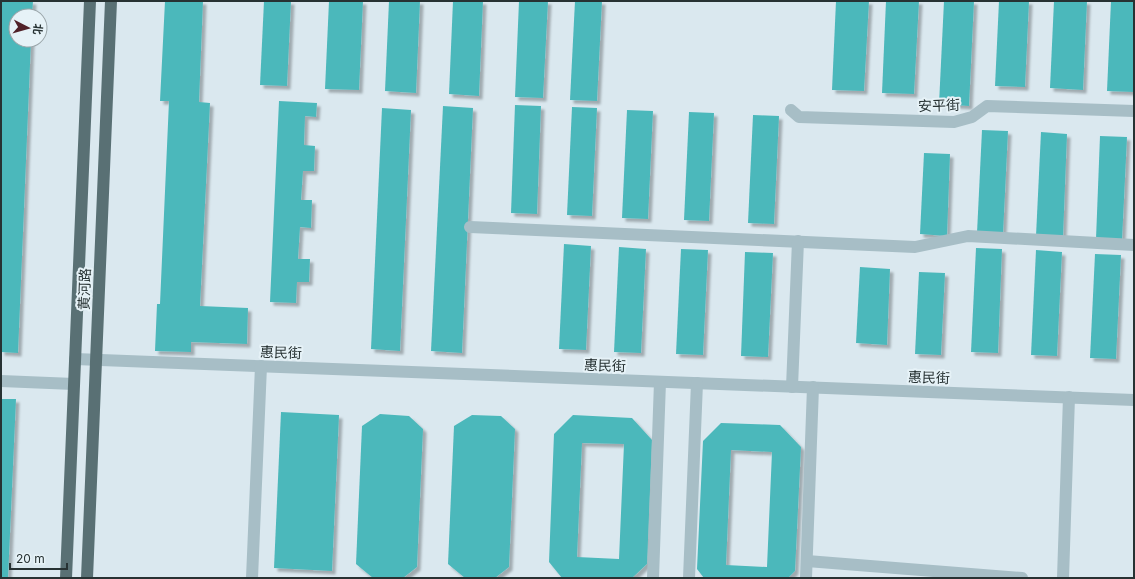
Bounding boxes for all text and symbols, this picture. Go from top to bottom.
north arrow [8,8,48,48]
text: 北 [30,23,45,35]
street label: 安平街 [918,96,960,114]
street label: 黄河路 [75,268,93,310]
street label: 惠民街 [260,343,302,361]
street label: 惠民街 [584,356,626,374]
street label: 惠民街 [908,368,950,386]
scale bar [10,545,67,571]
text: 20 m [16,551,45,566]

